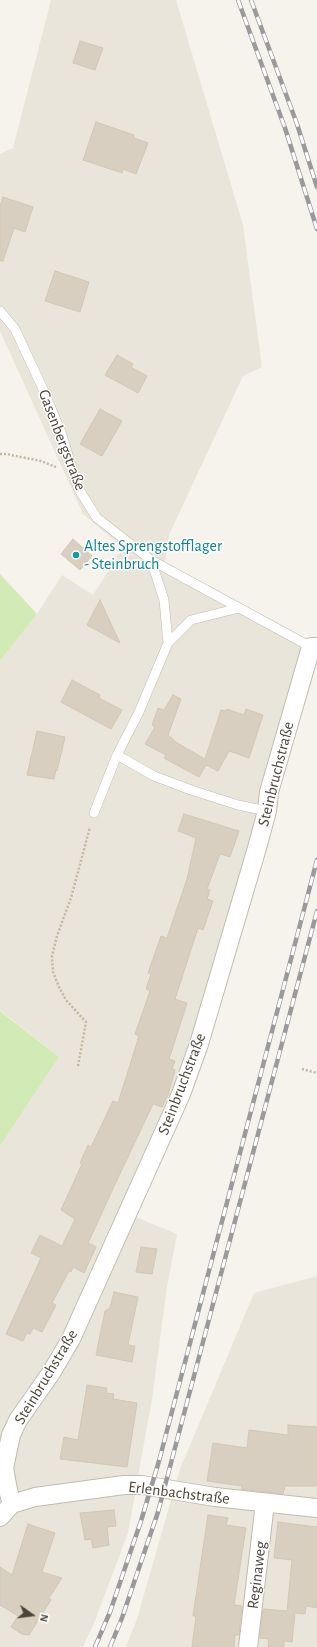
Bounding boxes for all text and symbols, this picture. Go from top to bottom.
street label: Gasenbergstraße [34,387,90,493]
place label: Altes Sprengstofflager - Steinbruch [84,536,222,574]
marker: Altes Sprengstofflager - Steinbruch [71,550,81,560]
street label: Steinbruchstraße [254,720,298,828]
street label: Steinbruchstraße [154,1030,210,1138]
street label: Steinbruchstraße [10,1326,82,1428]
street label: Erlenbachstraße [127,1477,231,1509]
street label: Reginaweg [243,1540,271,1610]
north arrow [12,1595,52,1635]
text: N [38,1613,50,1623]

